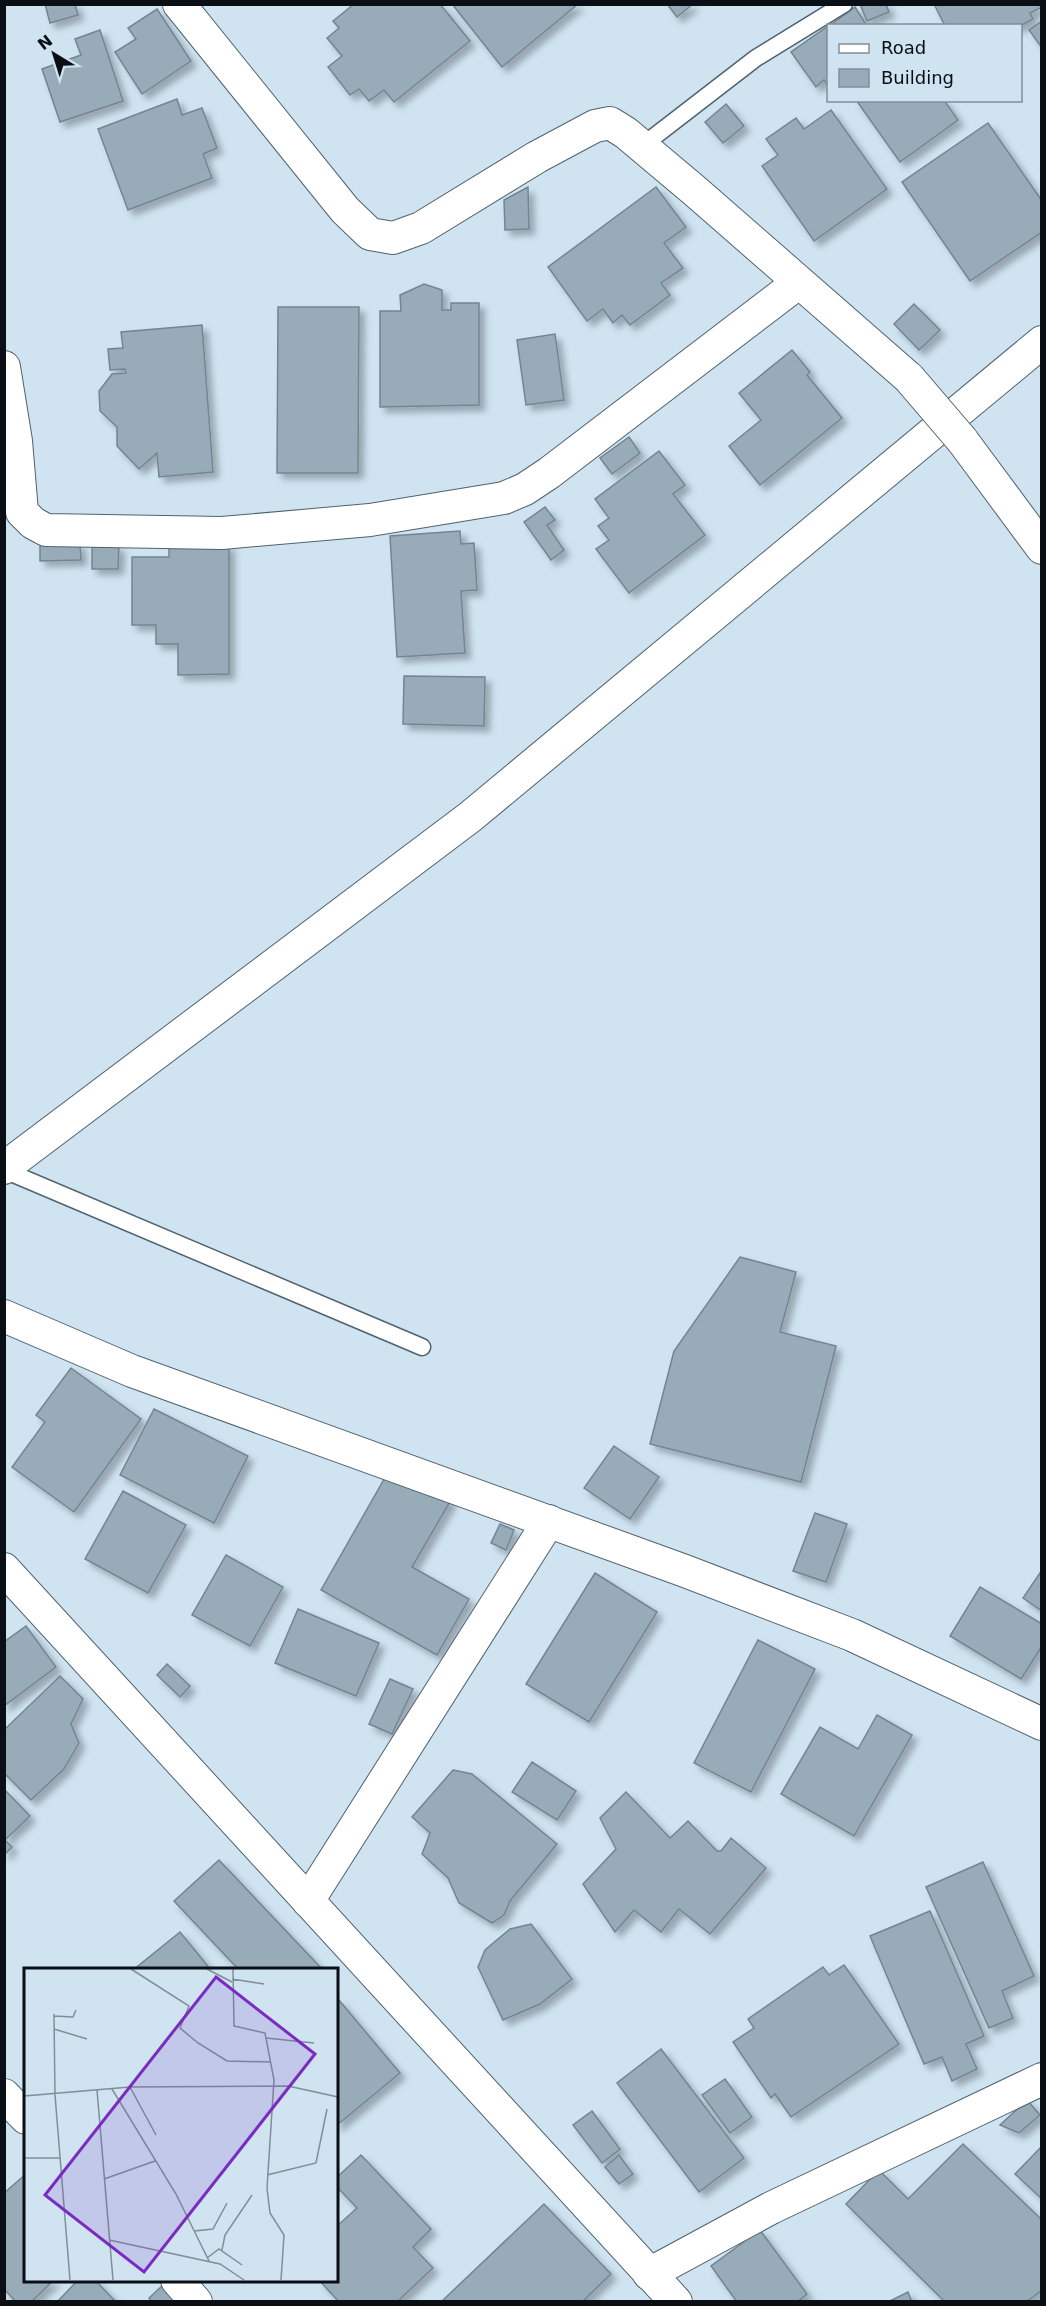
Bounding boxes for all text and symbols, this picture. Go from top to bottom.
north arrow [24,24,84,84]
legend [827,24,1022,102]
text: N [34,31,56,54]
text: Road [881,37,926,58]
text: Building [881,67,954,88]
inset map [24,1968,338,2282]

